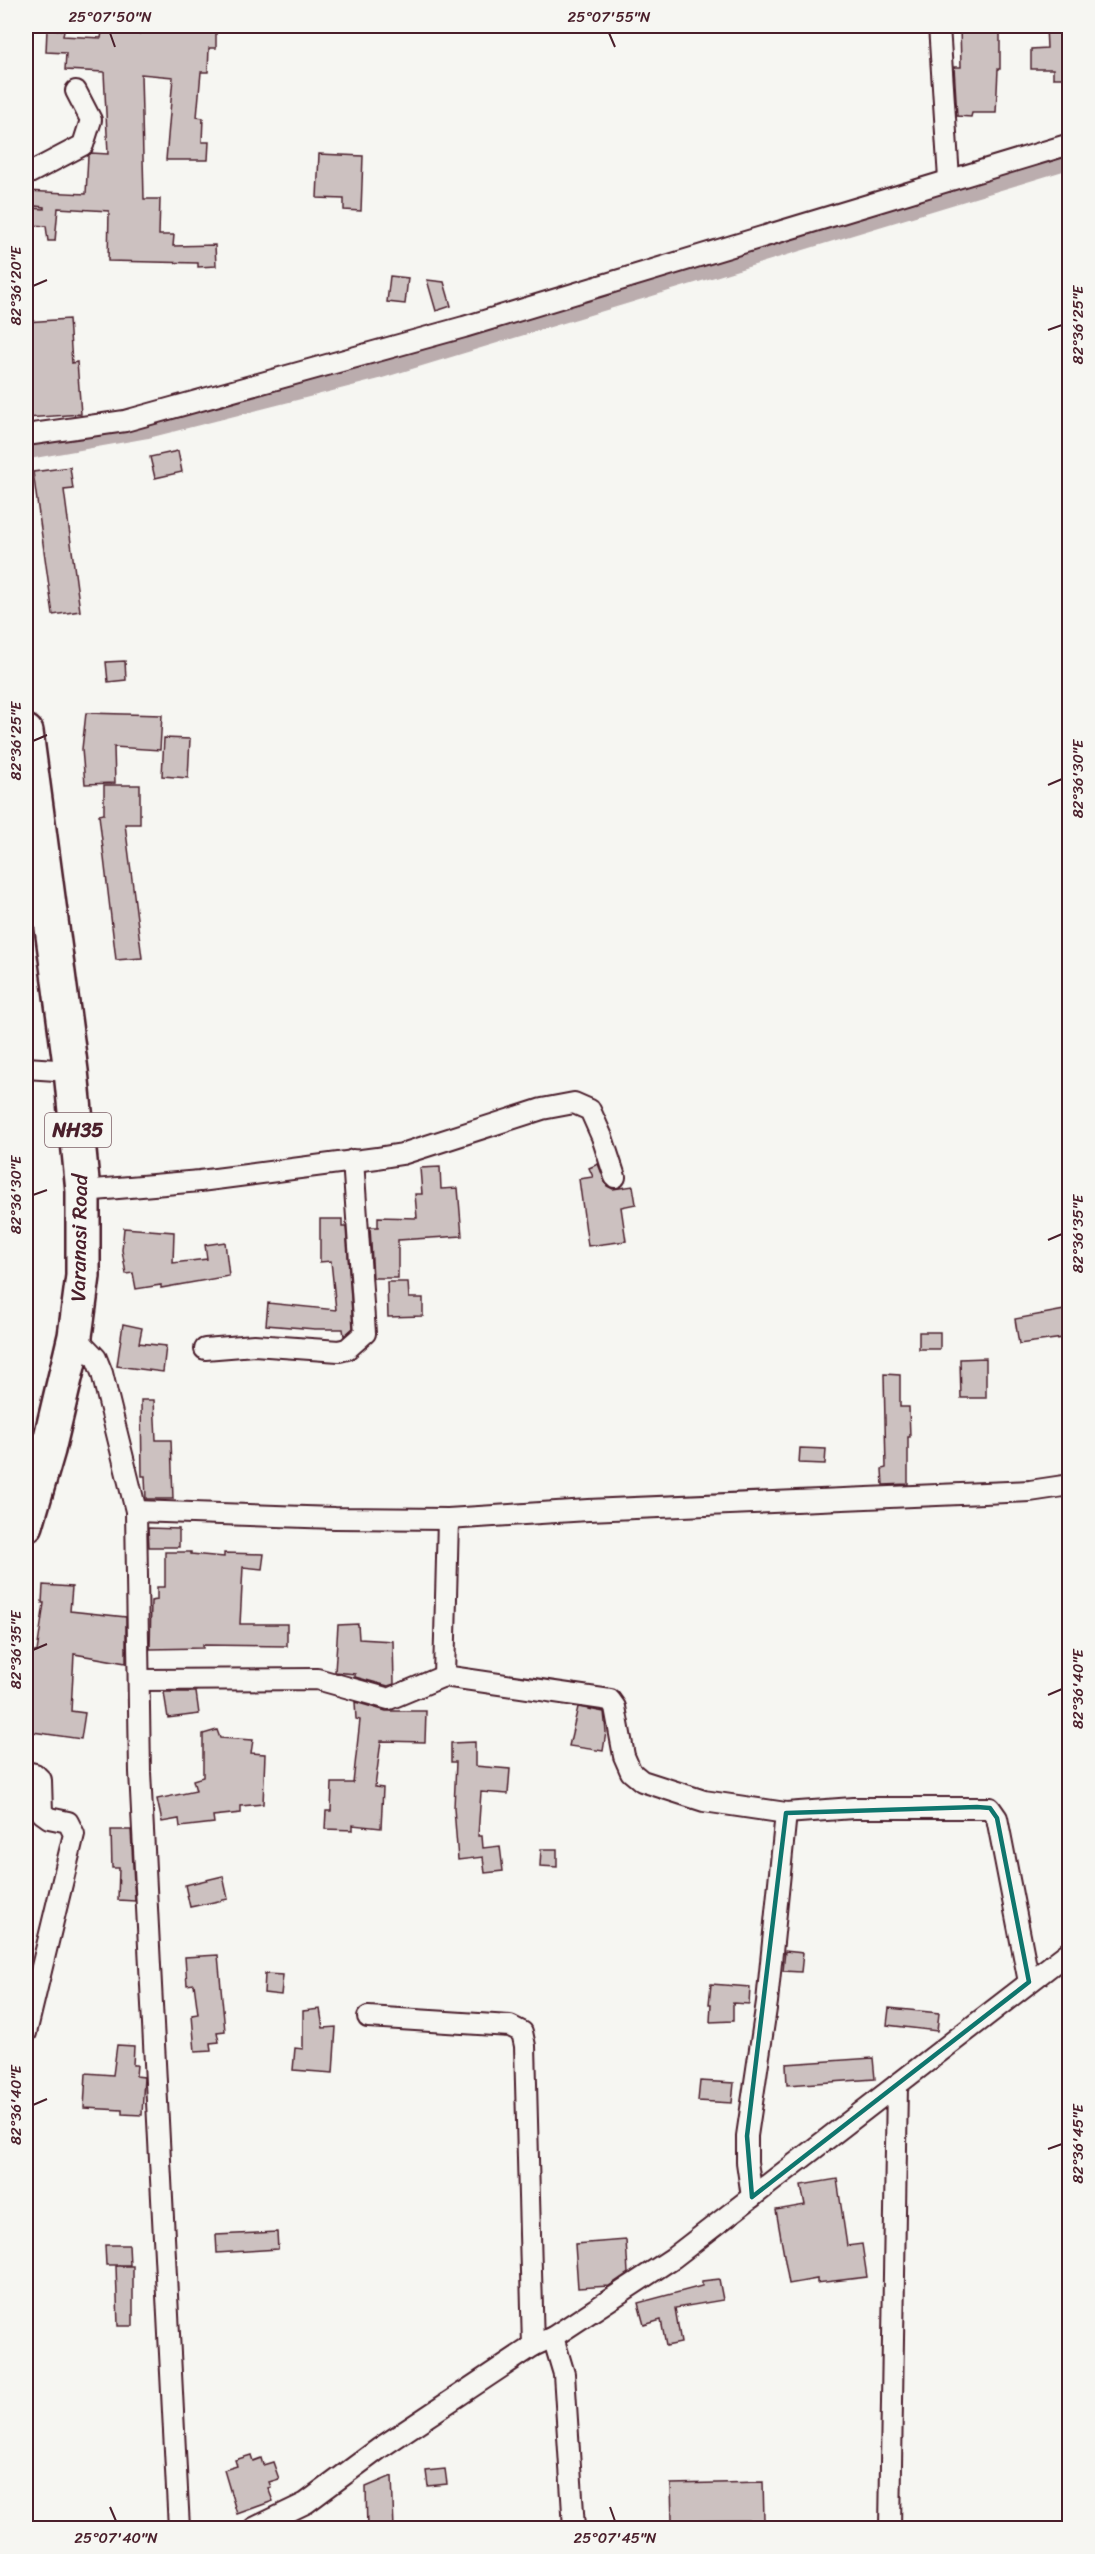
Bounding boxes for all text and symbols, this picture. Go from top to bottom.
text: 25°07'50"N [68,4,152,30]
text: 25°07'55"N [568,4,651,30]
text: 82°36'20"E [3,245,29,326]
text: 82°36'25"E [1065,284,1091,364]
text: 82°36'25"E [3,700,29,780]
text: 82°36'30"E [1065,738,1091,818]
road number: NH35 [45,1113,111,1147]
text: 82°36'30"E [3,1154,29,1234]
street label: Varanasi Road [59,1172,99,1302]
text: 82°36'35"E [1065,1193,1091,1273]
text: 82°36'35"E [3,1609,29,1689]
text: 82°36'40"E [1065,1647,1091,1729]
text: 82°36'40"E [3,2063,29,2145]
text: 82°36'45"E [1065,2103,1091,2184]
text: 25°07'40"N [74,2525,158,2551]
text: 25°07'45"N [573,2525,657,2551]

